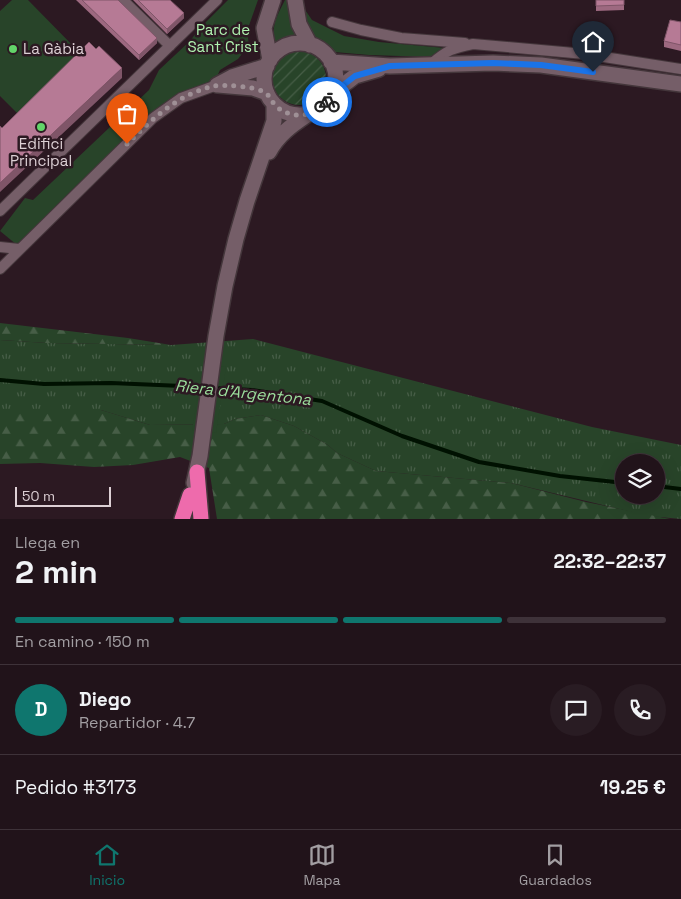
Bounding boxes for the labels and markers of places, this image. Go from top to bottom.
pin [572,21,614,72]
place label: La Gàbia [23,39,85,58]
marker: La Gàbia [7,43,19,55]
pin [106,93,148,144]
marker: Edifici Principal [35,121,47,133]
place label: Edifici Principal [10,134,72,170]

